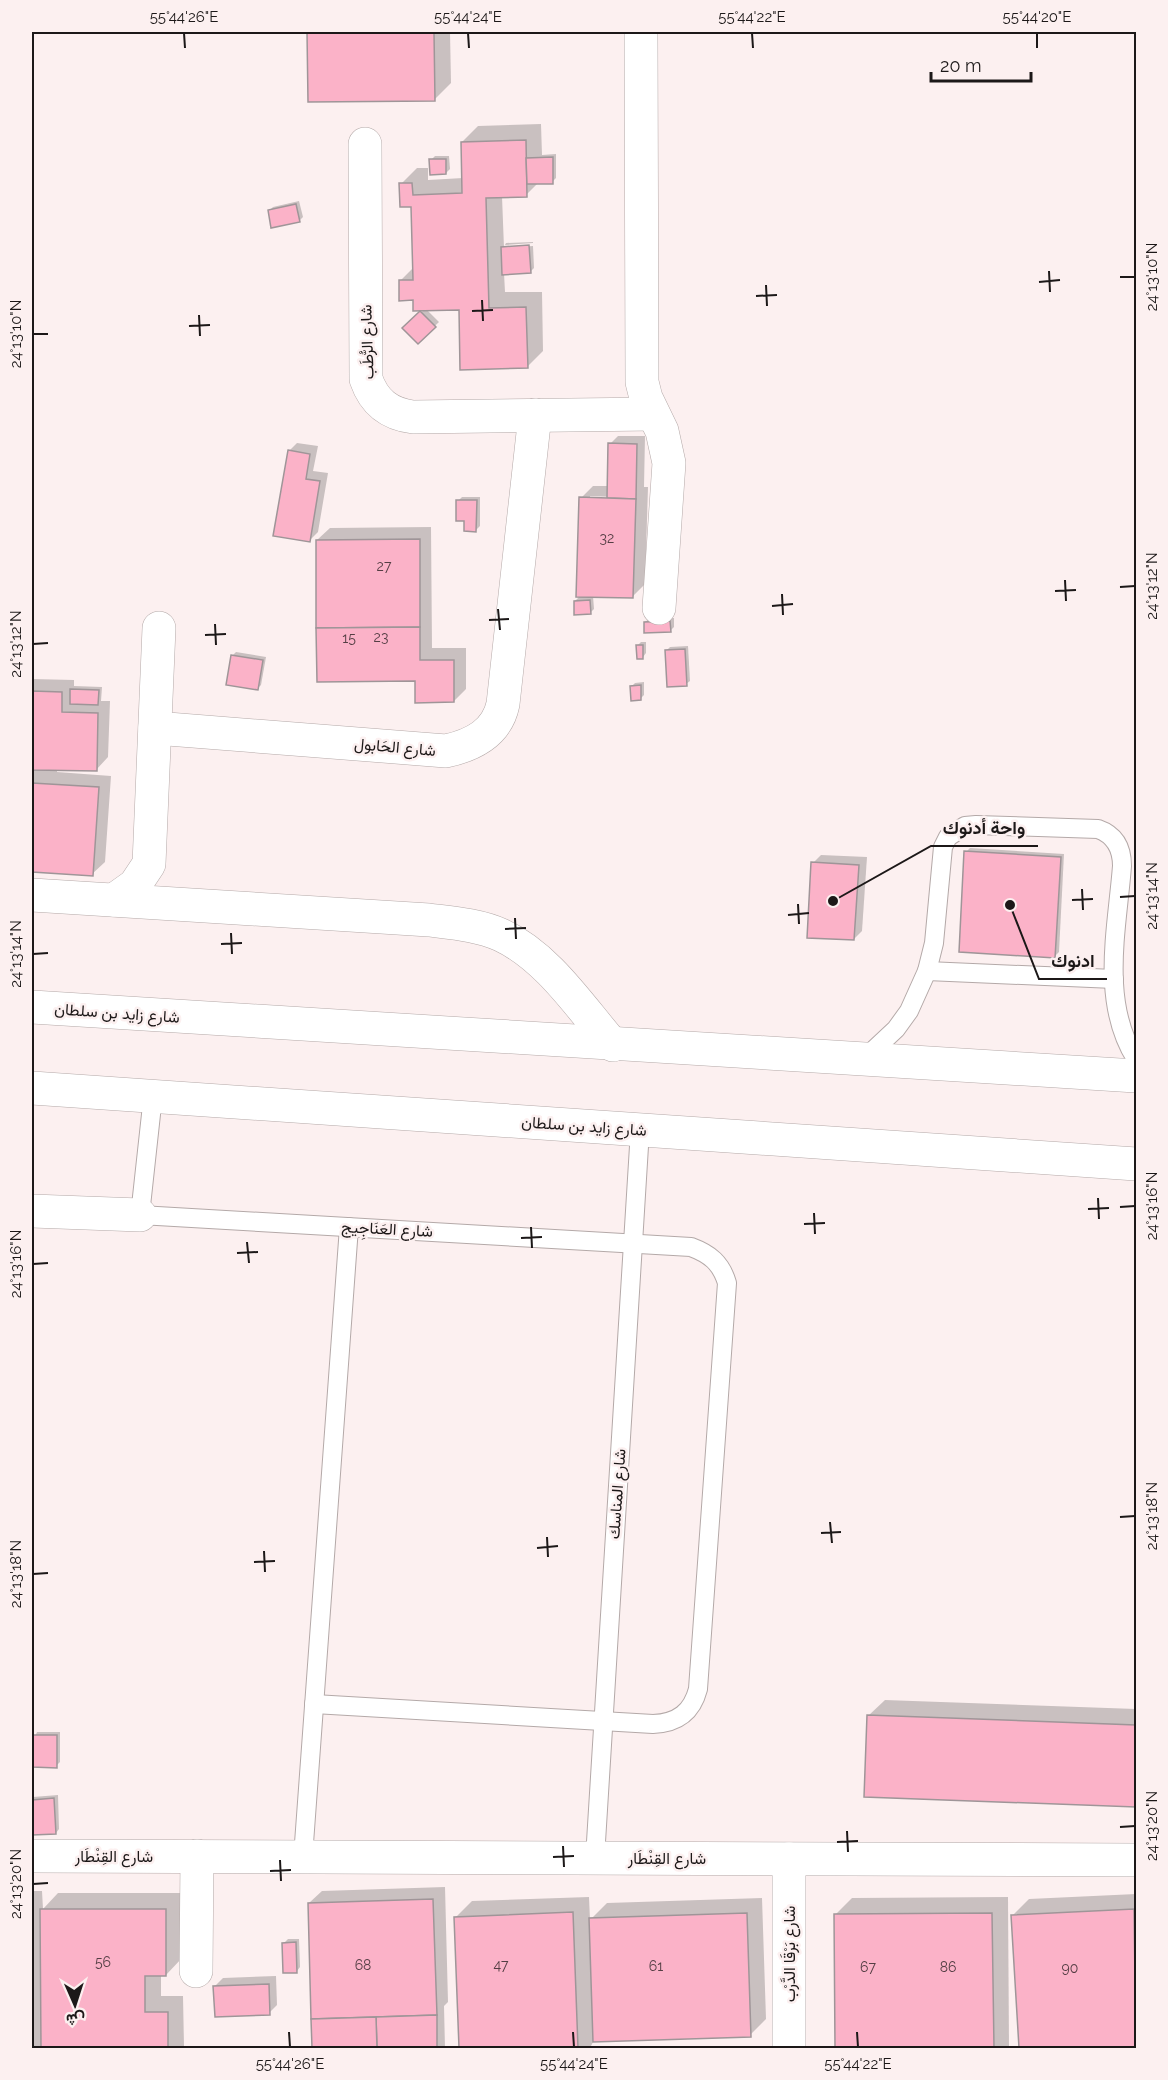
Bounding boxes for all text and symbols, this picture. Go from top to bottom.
text: 55°44'26"E [150,8,218,26]
text: 55°44'24"E [434,8,502,26]
text: 55°44'22"E [718,8,786,26]
text: 55°44'20"E [1003,8,1071,26]
scale bar [931,45,1032,83]
text: 20 m [940,55,982,76]
text: 24°13'10"N [1143,243,1161,311]
text: 24°13'10"N [7,300,25,368]
street label: شارع الرُّطَب [356,304,380,380]
house number: 32 [600,530,614,546]
text: 24°13'12"N [1143,552,1161,620]
house number: 27 [377,558,392,574]
text: 24°13'12"N [7,610,25,678]
house number: 23 [374,629,388,645]
house number: 15 [342,630,356,646]
street label: شارع الحَابول [353,734,437,762]
callout: واحة أدنوك [931,810,1038,846]
text: واحة أدنوك [943,817,1025,839]
text: 24°13'14"N [1143,862,1161,930]
text: 24°13'14"N [7,920,25,988]
callout: ادنوك [1039,943,1107,979]
text: ادنوك [1051,950,1095,972]
street label: شارع زايد بن سلطان [53,999,180,1029]
street label: شارع زايد بن سلطان [520,1112,647,1142]
text: 24°13'16"N [1143,1172,1161,1240]
street label: شارع العَنَاجِيج [341,1217,433,1243]
text: 24°13'16"N [7,1230,25,1298]
street label: شارع المناسك [604,1448,632,1540]
text: 24°13'18"N [1143,1482,1161,1550]
text: 24°13'18"N [7,1540,25,1608]
text: 24°13'20"N [1143,1791,1161,1861]
street label: شارع القِنْطَار [74,1847,153,1868]
text: 24°13'20"N [7,1849,25,1919]
street label: شارع القِنْطَار [627,1849,706,1870]
street label: شارع بَرْقَا الدَّرْب [779,1906,801,2002]
house number: 56 [95,1954,111,1970]
house number: 68 [355,1957,371,1973]
house number: 47 [493,1957,509,1973]
house number: 61 [649,1958,663,1974]
house number: 67 [860,1959,876,1975]
house number: 86 [940,1959,956,1975]
house number: 90 [1062,1960,1078,1976]
north arrow [45,1975,105,2035]
text: ش [66,2009,86,2029]
text: 55°44'26"E [256,2055,324,2073]
text: 55°44'24"E [540,2055,608,2073]
text: 55°44'22"E [824,2055,892,2073]

